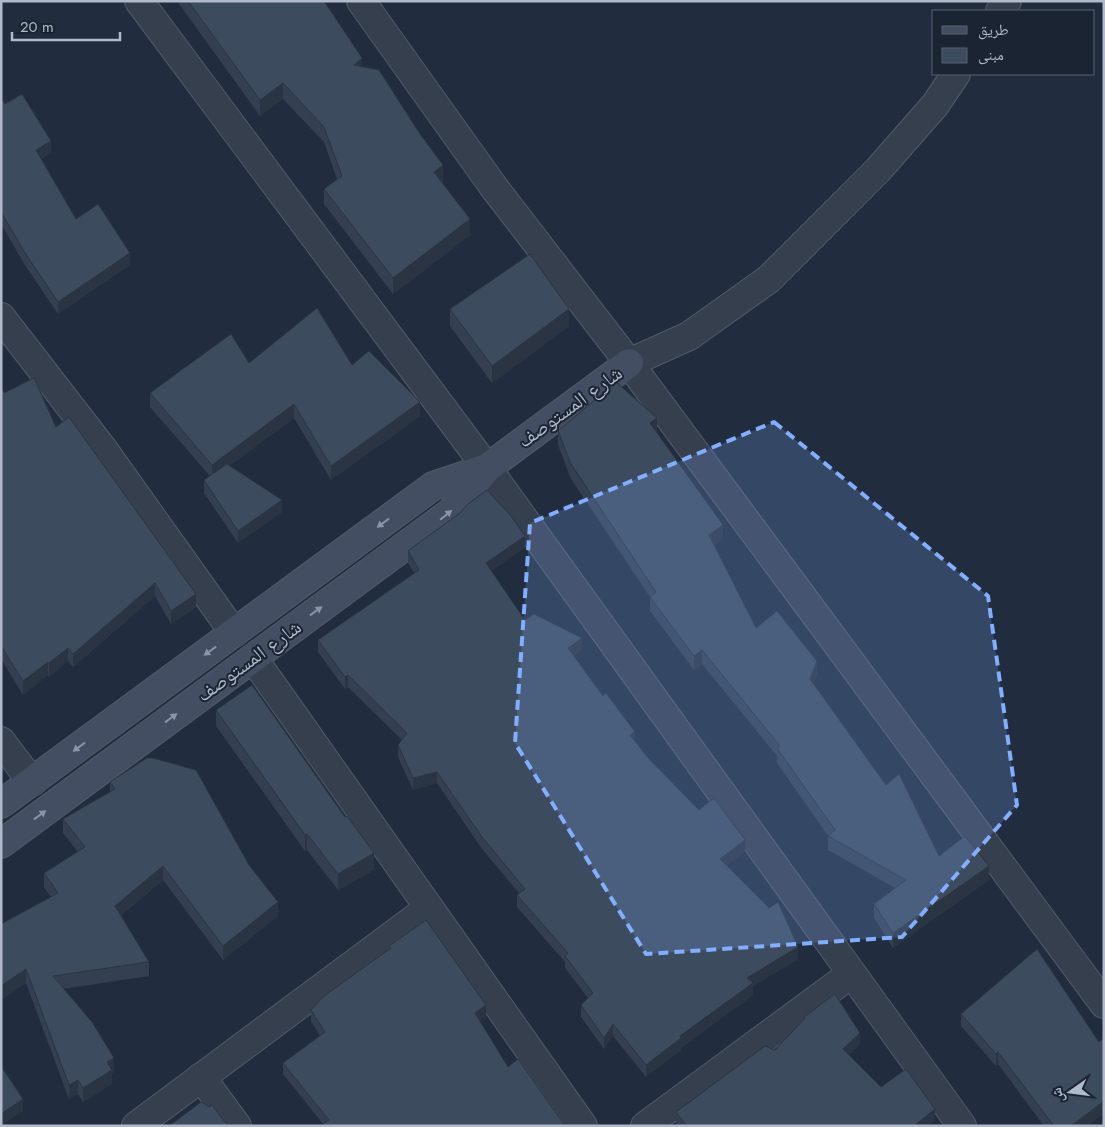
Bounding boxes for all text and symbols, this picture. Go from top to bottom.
scale bar [12,10,120,42]
legend [932,10,1095,75]
text: 20 m [20,16,54,38]
text: طريق [978,19,1009,41]
text: مبنى [978,44,1004,66]
street label: شارع المستوصف [512,359,628,455]
one-way arrow [440,509,453,520]
one-way arrow [376,518,390,528]
one-way arrow [309,606,322,617]
street label: شارع المستوصف [191,613,307,709]
one-way arrow [204,645,217,656]
one-way arrow [164,713,177,724]
one-way arrow [72,742,86,752]
one-way arrow [34,810,47,820]
north arrow [1045,1067,1095,1117]
text: ش [1046,1085,1069,1105]

